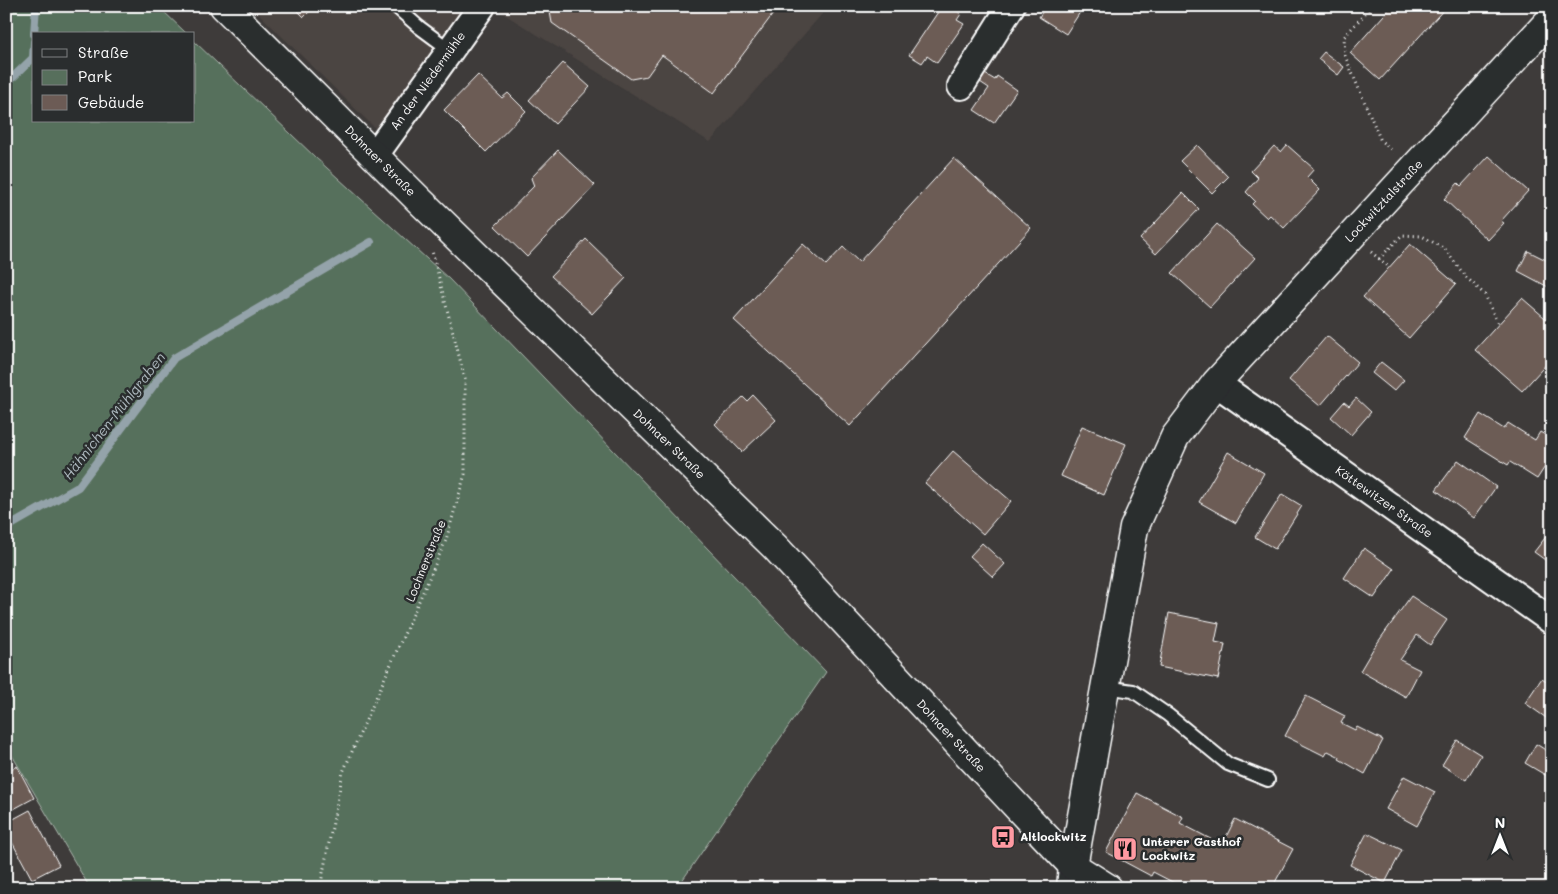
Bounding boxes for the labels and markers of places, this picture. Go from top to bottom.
bus stop icon: Altlockwitz [990,824,1016,850]
place label: Altlockwitz [1020,828,1087,844]
place label: Unterer Gasthof Lockwitz [1142,833,1242,863]
restaurant icon: Unterer Gasthof Lockwitz [1112,836,1138,862]

